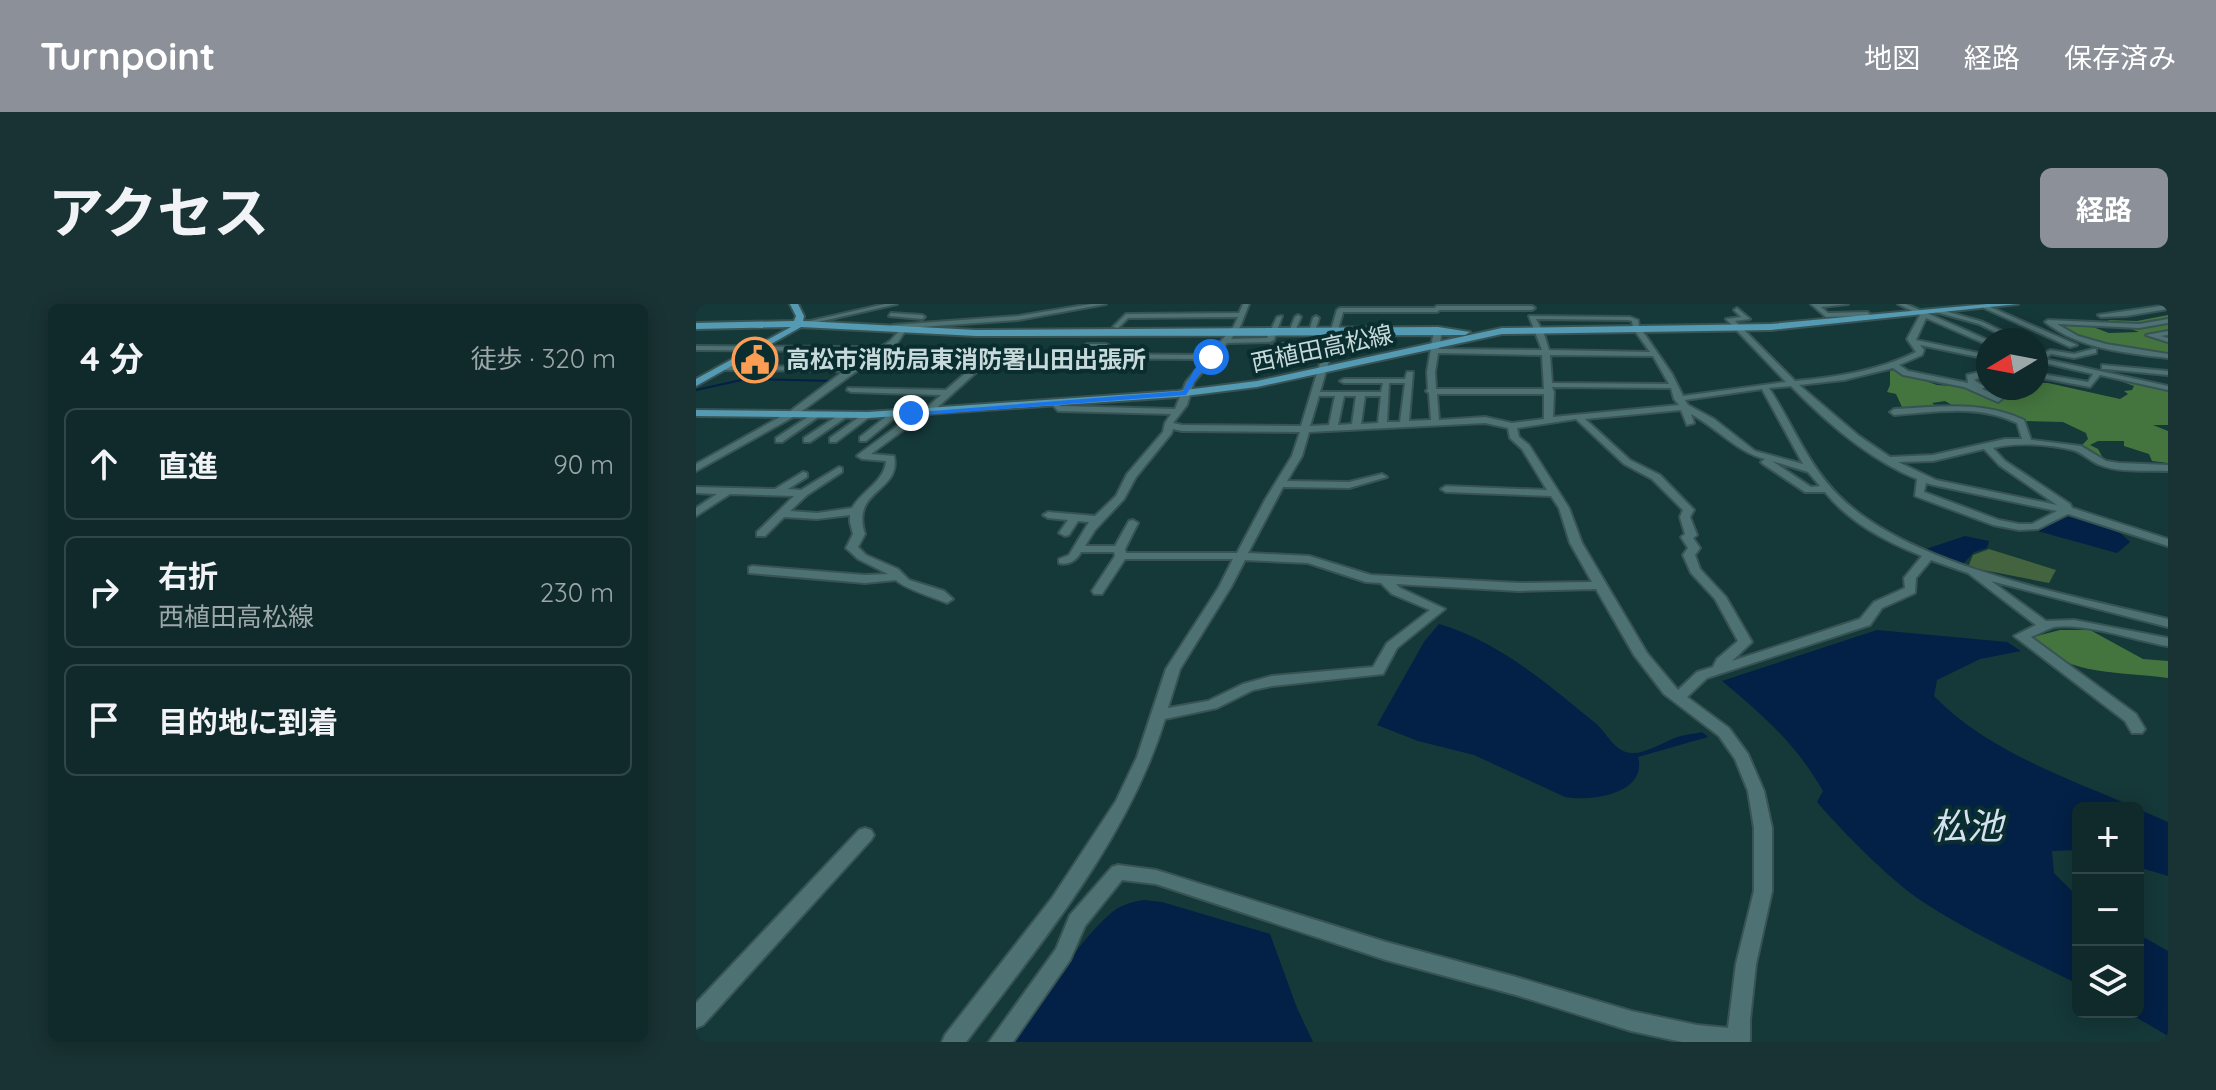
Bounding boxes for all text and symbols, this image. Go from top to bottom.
text: Turnpoint [40,32,215,80]
text: 地図 [1864,40,1920,75]
text: 経路 [1964,40,2020,75]
text: 保存済み [2064,40,2176,75]
button: 経路 [2040,168,2168,248]
text: アクセス [48,177,269,247]
street label: 西植田高松線 [1248,318,1395,378]
north arrow [1976,328,2048,400]
public building icon: 高松市消防局東消防署山田出張所 [731,336,779,384]
text: 4 分 [80,337,144,380]
route start [1193,339,1229,375]
text: 徒歩 · 320 m [470,342,616,375]
place label: 高松市消防局東消防署山田出張所 [786,344,1146,374]
route end [893,395,929,431]
icon: ahead [82,442,126,486]
text: 直進 [158,447,218,485]
text: 90 m [553,448,614,481]
text: 右折 [158,557,218,595]
icon: right [82,570,126,614]
text: 230 m [540,576,614,609]
text: 西植田高松線 [158,600,314,633]
icon: arrive [82,698,126,742]
text: 目的地に到着 [158,703,338,741]
map controls [2072,802,2144,1018]
button: + [2072,802,2144,874]
water label: 松池 [1931,803,2006,848]
button: − [2072,874,2144,946]
button: layers [2072,946,2144,1018]

